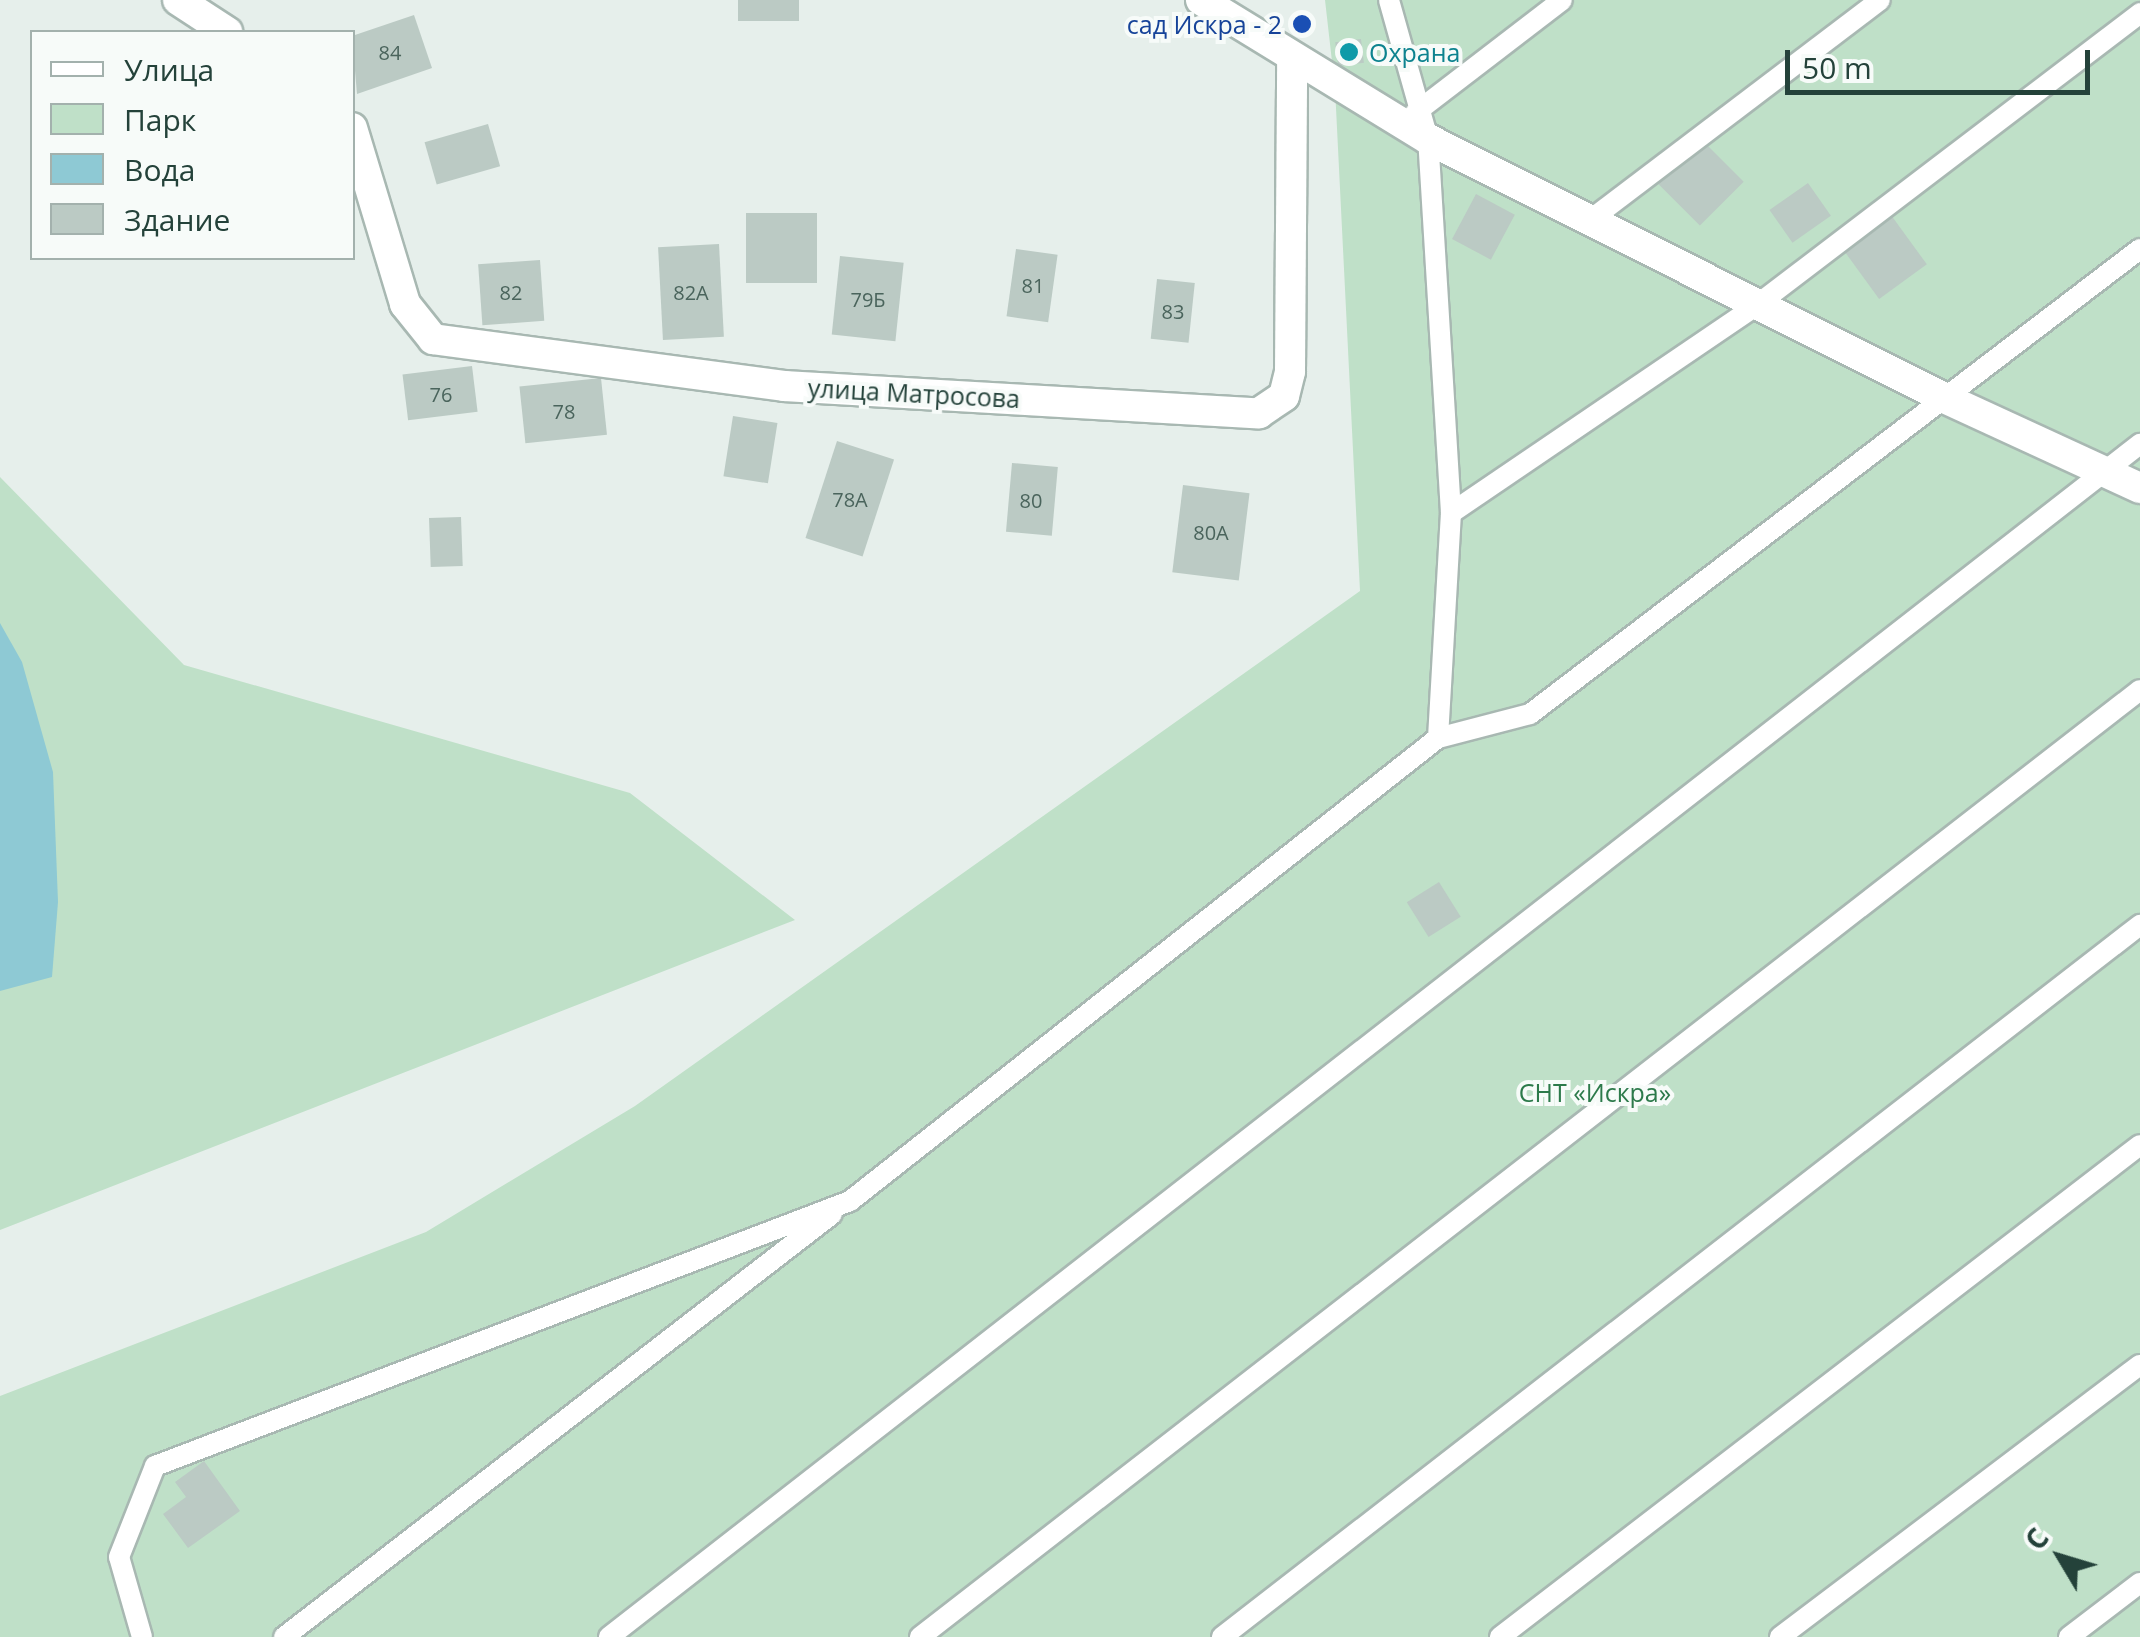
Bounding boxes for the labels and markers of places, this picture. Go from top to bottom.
place label: сад Искра - 2 [1127,9,1282,39]
marker: сад Искра - 2 [1291,13,1313,35]
place label: Охрана [1369,37,1460,67]
marker: Охрана [1338,41,1360,63]

